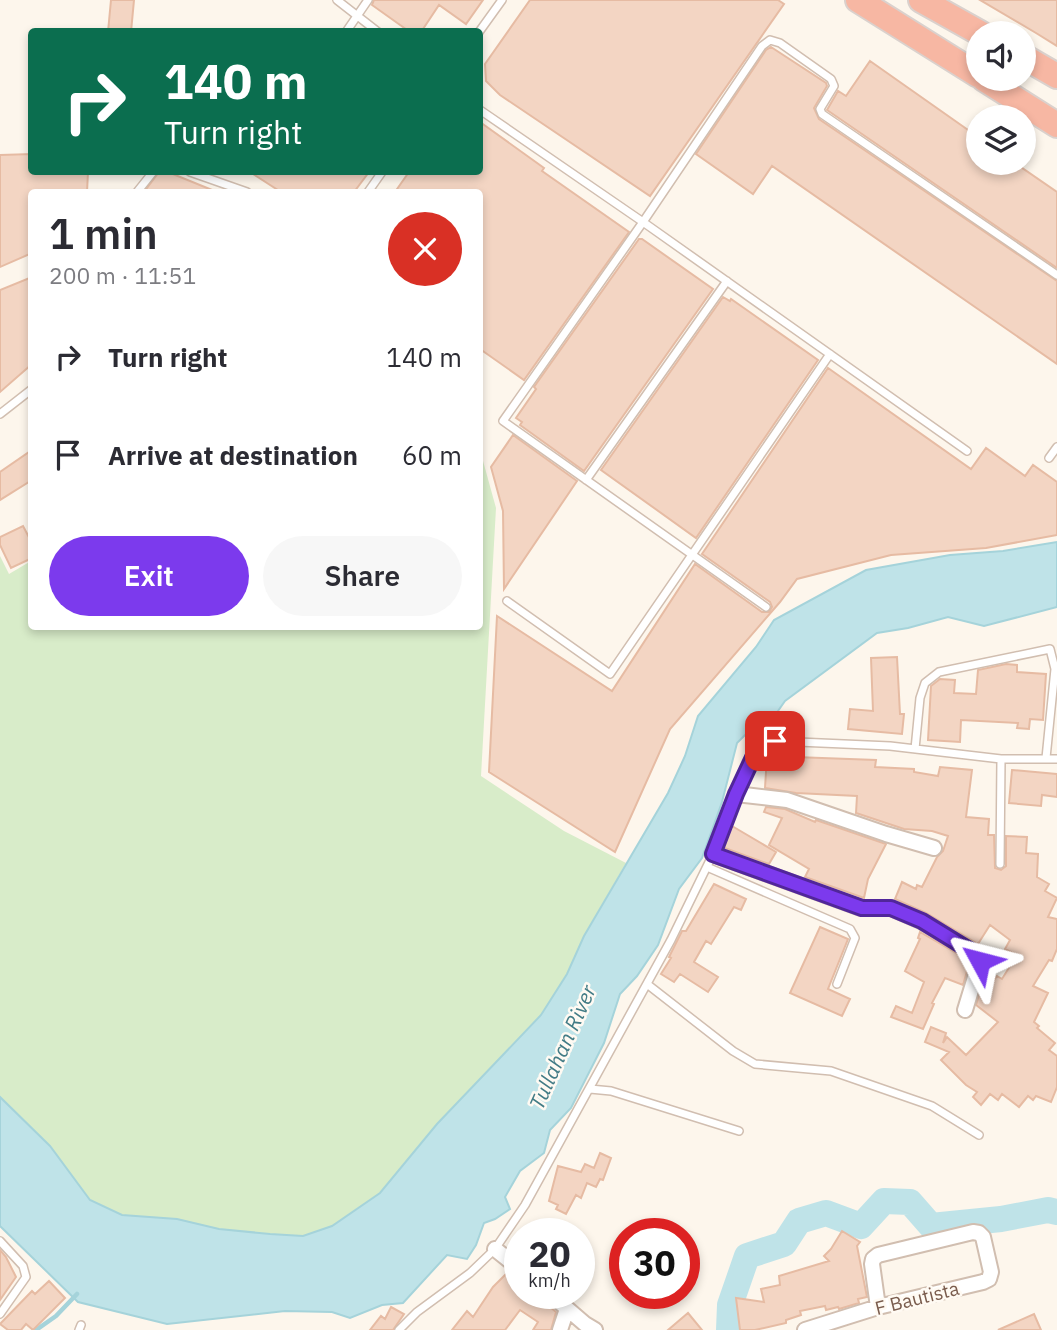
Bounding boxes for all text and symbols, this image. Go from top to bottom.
map controls [966,21,1036,175]
button: sound [966,21,1036,91]
text: 140 m [164,49,308,112]
icon: right [49,56,140,147]
button: layers [966,105,1036,175]
text: Turn right [164,111,302,153]
text: 1 min [49,206,158,261]
button: close [388,212,462,286]
text: 200 m · 11:51 [49,260,196,290]
icon: right [49,338,87,376]
text: Turn right [108,340,227,374]
text: 140 m [386,340,462,374]
icon: arrive [49,436,87,474]
text: Arrive at destination [108,438,358,472]
text: 60 m [402,438,462,472]
button: Exit [49,536,249,616]
button: Share [263,536,462,616]
pin [745,711,805,771]
icon: arrive [756,722,794,760]
position arrow [943,924,1017,998]
water label: Tullahan River [522,979,603,1114]
speed limit sign: 30 [609,1218,700,1309]
text: 20 [528,1231,571,1277]
text: km/h [528,1269,571,1292]
street label: F Bautista [872,1276,962,1320]

